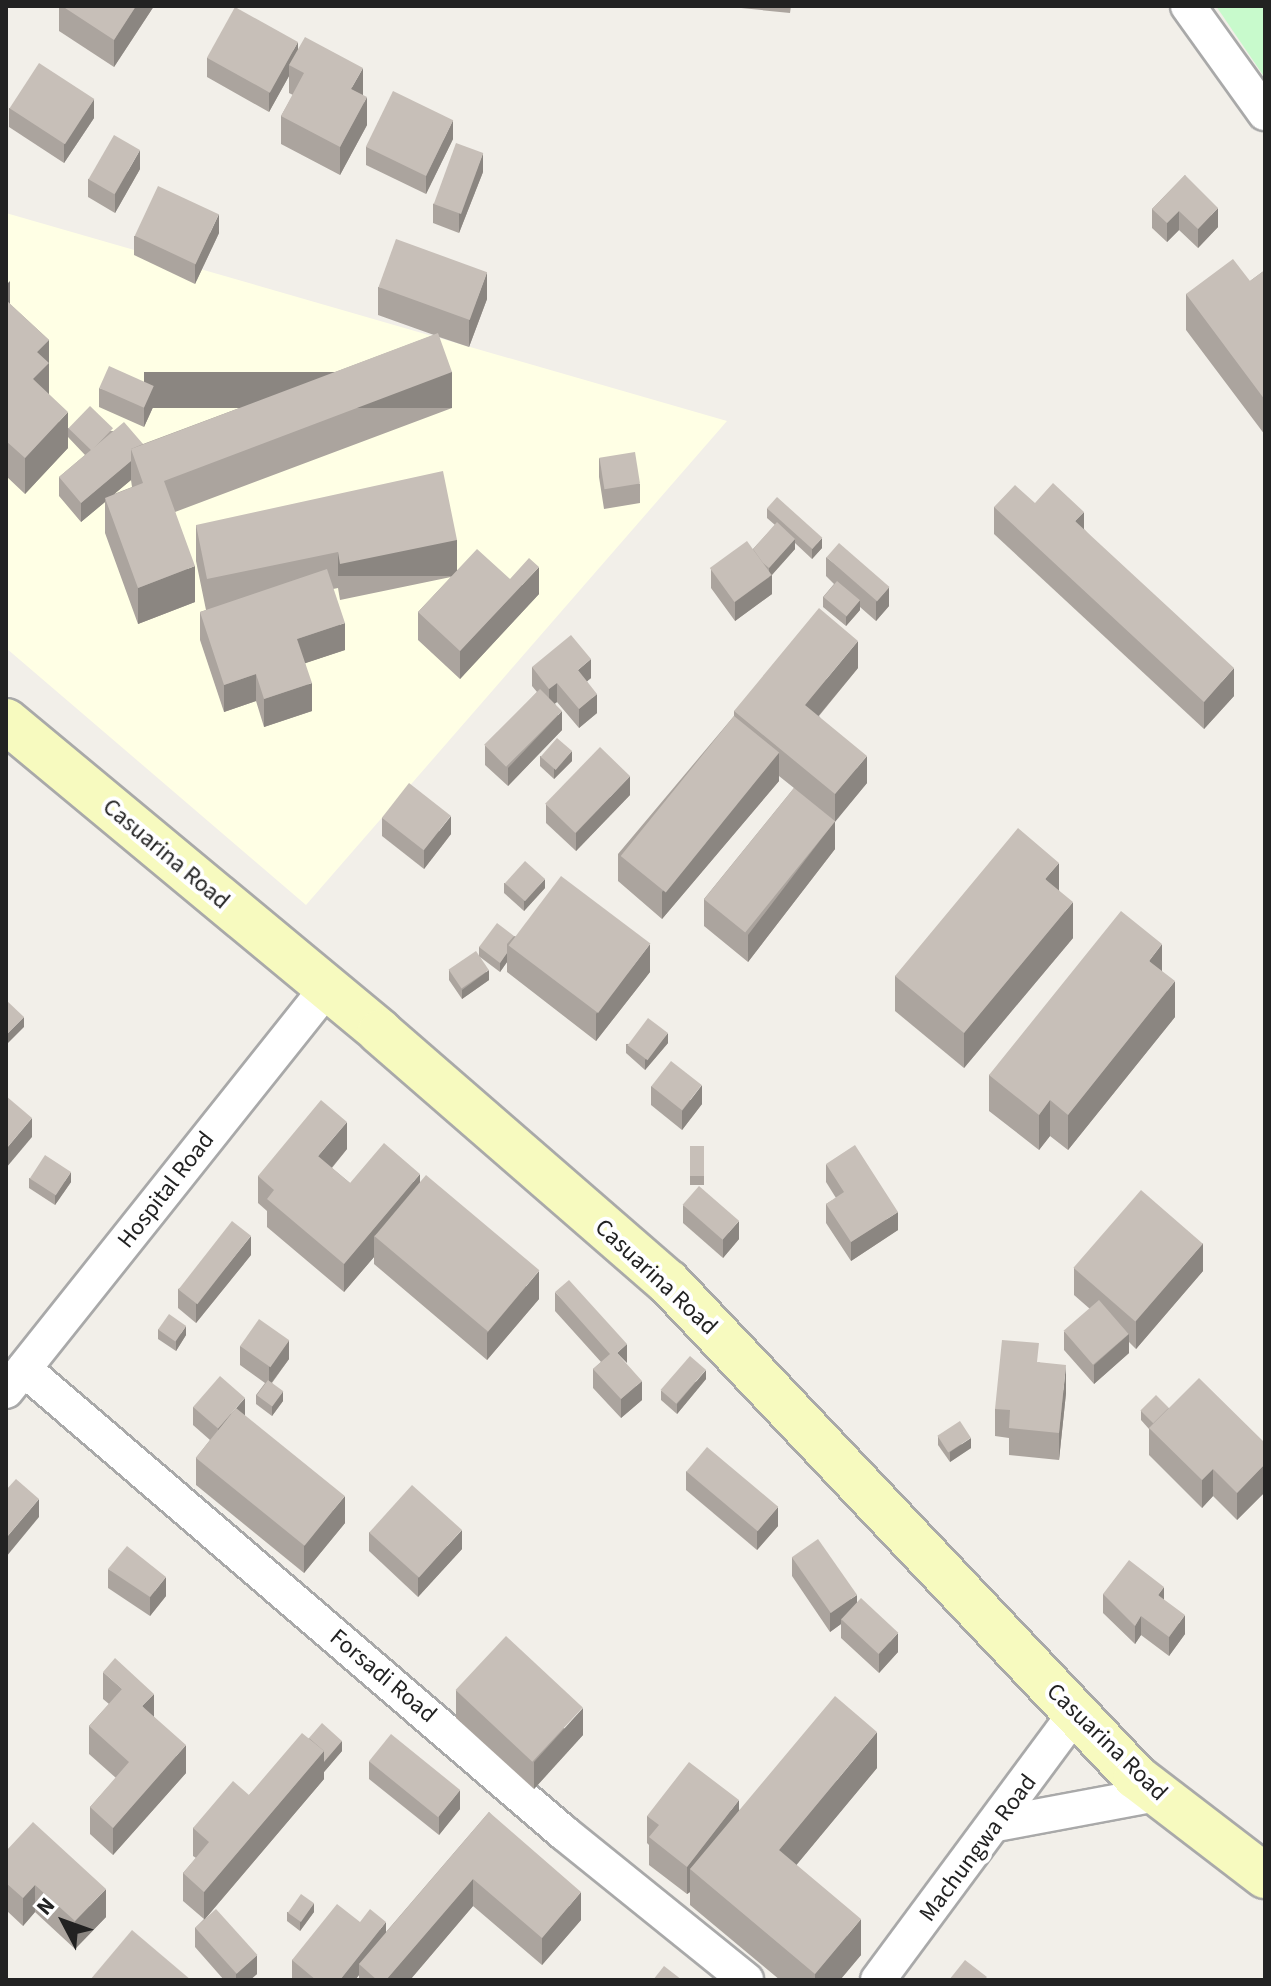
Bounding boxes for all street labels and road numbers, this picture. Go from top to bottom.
street label: Casuarina Road [97,793,235,915]
street label: Hospital Road [112,1126,220,1254]
street label: Casuarina Road [589,1213,723,1341]
street label: Forsadi Road [324,1623,442,1729]
street label: Casuarina Road [1041,1677,1173,1807]
street label: Machungwa Road [913,1769,1043,1927]

